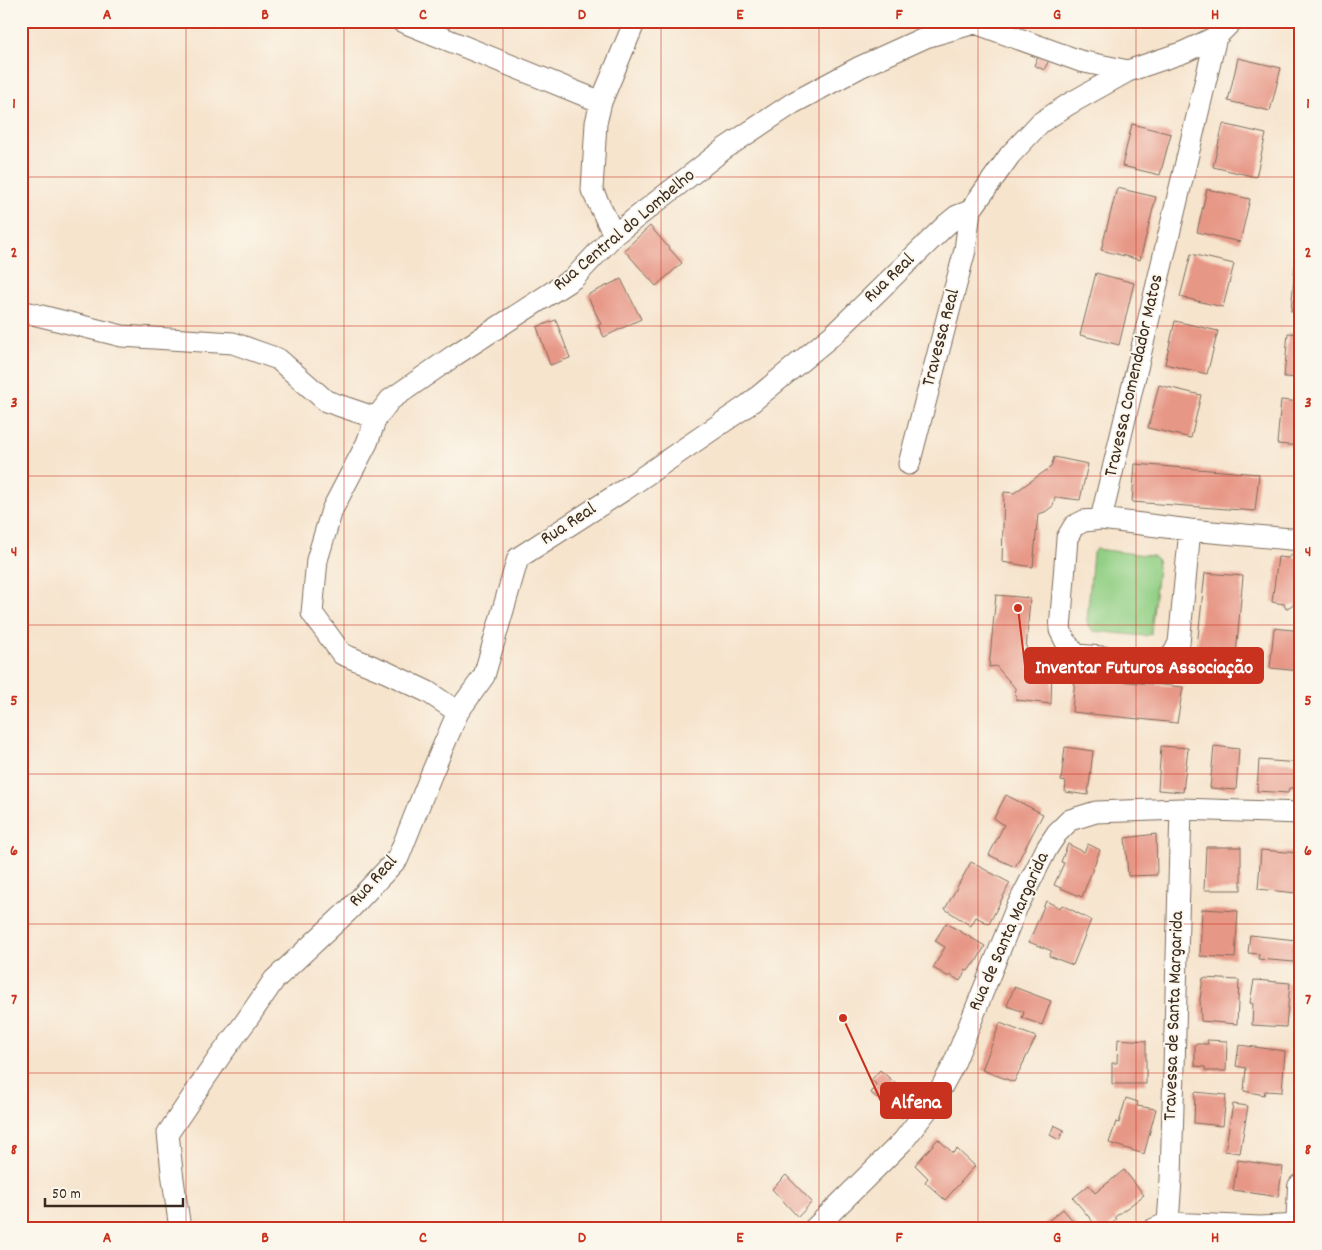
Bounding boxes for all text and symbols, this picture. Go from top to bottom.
text: A [103,4,112,27]
text: B [261,4,269,27]
text: C [419,4,427,27]
text: D [578,4,587,27]
text: E [736,4,744,27]
text: F [895,4,903,27]
text: G [1053,4,1061,27]
text: H [1211,4,1219,27]
text: 1 [12,93,16,116]
text: 1 [1306,93,1310,116]
street label: Rua Central do Lombelho [548,163,702,299]
text: 2 [11,242,18,265]
text: 2 [1305,242,1312,265]
street label: Rua Real [858,248,922,310]
street label: Travessa Comendador Matos [1099,272,1171,480]
street label: Travessa Real [916,286,968,390]
text: 3 [10,392,18,415]
text: 3 [1304,392,1312,415]
street label: Rua Real [536,497,603,553]
text: 4 [11,541,17,564]
text: 4 [1305,541,1311,564]
callout: Inventar Futuros Associação [1025,648,1263,683]
text: Inventar Futuros Associação [1035,655,1253,683]
text: 5 [10,690,18,713]
text: 5 [1304,690,1312,713]
text: 6 [10,840,18,863]
text: 6 [1304,840,1312,863]
street label: Rua de Santa Margarida [963,847,1058,1016]
street label: Rua Real [343,850,405,914]
street label: Travessa de Santa Margarida [1158,910,1192,1121]
text: 7 [11,989,17,1012]
text: 7 [1305,989,1311,1012]
callout: Alfena [881,1083,951,1118]
text: Alfena [891,1090,942,1118]
text: 8 [11,1139,18,1162]
text: 8 [1305,1139,1312,1162]
scale bar [45,1175,182,1207]
text: 50 m [52,1184,81,1206]
text: A [103,1227,112,1250]
text: B [261,1227,269,1250]
text: C [419,1227,427,1250]
text: D [578,1227,587,1250]
text: E [736,1227,744,1250]
text: F [895,1227,903,1250]
text: G [1053,1227,1061,1250]
text: H [1211,1227,1219,1250]

